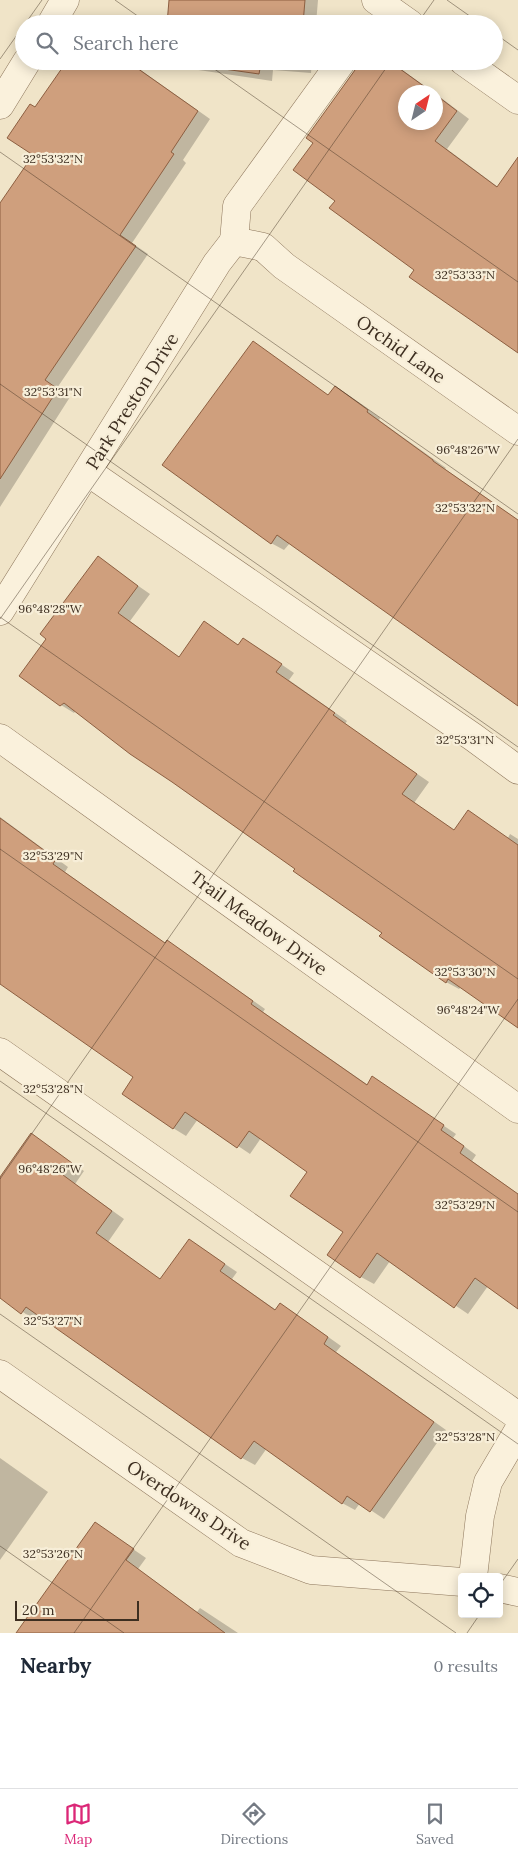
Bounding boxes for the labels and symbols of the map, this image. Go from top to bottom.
north arrow [398,85,443,130]
text: 32°53'32"N [23,151,83,166]
text: 32°53'33"N [435,267,495,282]
street label: Orchid Lane [352,310,450,388]
street label: Park Preston Drive [81,328,183,474]
text: 32°53'31"N [24,384,82,399]
text: 96°48'26"W [436,442,501,457]
text: 32°53'32"N [435,500,495,515]
text: 96°48'28"W [18,601,83,616]
text: 32°53'31"N [436,732,494,747]
text: 32°53'29"N [23,848,83,863]
street label: Trail Meadow Drive [186,866,332,981]
text: 32°53'30"N [434,964,496,979]
text: 96°48'24"W [437,1002,500,1017]
text: 32°53'28"N [23,1081,83,1096]
text: 96°48'26"W [18,1161,83,1176]
text: 32°53'29"N [435,1197,495,1212]
text: 32°53'27"N [24,1313,82,1328]
text: 32°53'28"N [435,1429,495,1444]
street label: Overdowns Drive [122,1455,256,1555]
text: 32°53'26"N [23,1546,83,1561]
scale bar [15,1598,139,1621]

